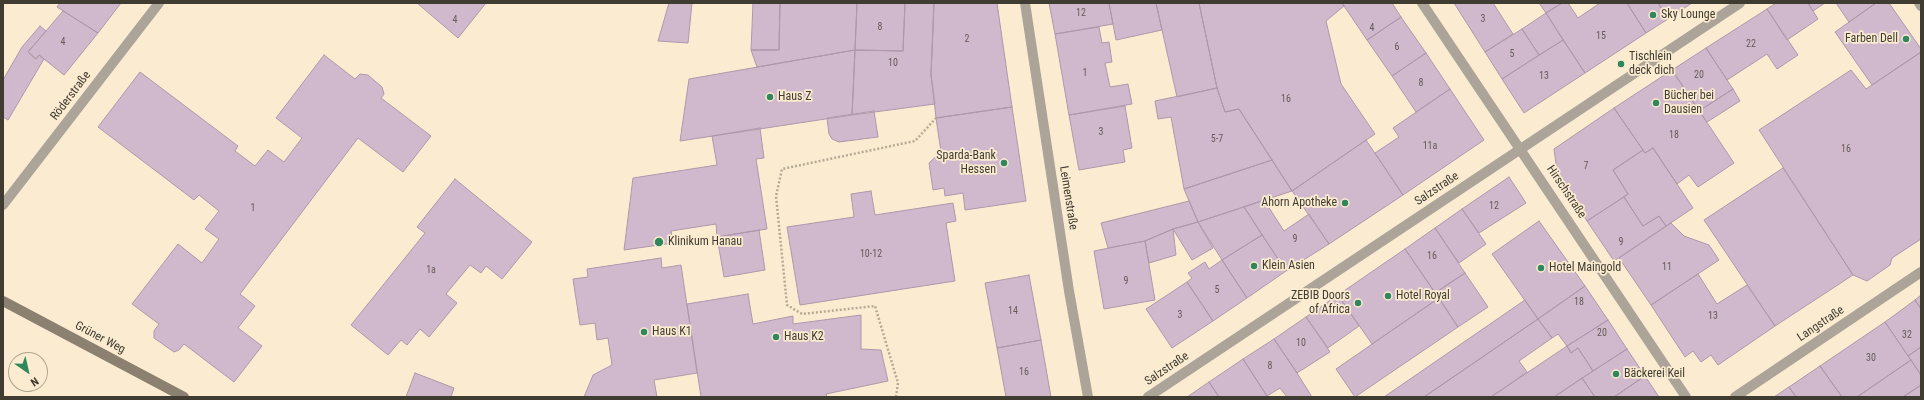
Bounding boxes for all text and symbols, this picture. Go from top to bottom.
house number: 12 [1076,7,1086,19]
place label: Sky Lounge [1661,8,1715,22]
marker: Sky Lounge [1648,10,1658,20]
house number: 3 [1481,13,1485,25]
house number: 4 [453,14,457,26]
house number: 8 [878,21,882,33]
house number: 4 [1370,22,1374,34]
house number: 15 [1596,30,1606,42]
place label: Farben Dell [1845,32,1898,46]
house number: 2 [965,33,969,45]
marker: Farben Dell [1901,34,1911,44]
house number: 4 [61,36,65,48]
house number: 22 [1746,38,1756,50]
house number: 6 [1395,41,1399,53]
house number: 5 [1510,48,1514,60]
place label: Tischlein deck dich [1629,50,1674,78]
house number: 10 [888,57,898,69]
marker: Tischlein deck dich [1616,59,1626,69]
house number: 1 [1083,67,1087,79]
street label: Röderstraße [48,69,94,123]
house number: 20 [1694,69,1704,81]
house number: 13 [1539,70,1549,82]
house number: 8 [1419,77,1423,89]
place label: Bücher bei Dausien [1664,89,1714,117]
place label: Haus Z [778,90,811,104]
marker: Haus Z [765,92,775,102]
house number: 16 [1281,93,1291,105]
marker: Bücher bei Dausien [1651,98,1661,108]
house number: 3 [1099,126,1103,138]
house number: 18 [1669,129,1679,141]
house number: 5-7 [1211,133,1223,145]
house number: 11a [1423,140,1437,152]
house number: 16 [1841,143,1851,155]
place label: Sparda-Bank Hessen [936,149,996,177]
marker: Sparda-Bank Hessen [999,158,1009,168]
house number: 7 [1584,160,1588,172]
street label: Hirschstraße [1543,163,1589,221]
street label: Leimenstraße [1056,165,1080,231]
street label: Salzstraße [1412,169,1462,209]
place label: Ahorn Apotheke [1261,196,1337,210]
marker: Ahorn Apotheke [1340,198,1350,208]
house number: 12 [1489,200,1499,212]
house number: 1 [251,202,255,214]
house number: 9 [1293,233,1297,245]
place label: Klinikum Hanau [668,235,742,249]
marker: Klinikum Hanau [653,236,665,248]
house number: 9 [1619,236,1623,248]
house number: 10-12 [860,248,882,260]
house number: 16 [1427,250,1437,262]
place label: Klein Asien [1262,259,1315,273]
marker: Klein Asien [1249,261,1259,271]
place label: Hotel Maingold [1549,261,1621,275]
house number: 11 [1662,261,1672,273]
marker: Hotel Maingold [1536,263,1546,273]
house number: 1a [426,264,436,276]
house number: 9 [1124,275,1128,287]
house number: 5 [1215,284,1219,296]
place label: ZEBIB Doors of Africa [1291,289,1350,317]
place label: Hotel Royal [1396,289,1450,303]
marker: Hotel Royal [1383,291,1393,301]
house number: 18 [1574,296,1584,308]
marker: ZEBIB Doors of Africa [1353,298,1363,308]
street label: Langstraße [1795,303,1847,345]
house number: 14 [1008,305,1018,317]
house number: 3 [1178,309,1182,321]
house number: 13 [1708,310,1718,322]
street label: Grüner Weg [72,319,128,357]
place label: Haus K1 [652,325,692,339]
marker: Haus K1 [639,327,649,337]
house number: 20 [1597,327,1607,339]
house number: 32 [1902,329,1912,341]
place label: Haus K2 [784,330,824,344]
marker: Haus K2 [771,332,781,342]
house number: 10 [1296,337,1306,349]
street label: Salzstraße [1142,349,1192,389]
north arrow [8,352,48,392]
house number: 30 [1866,352,1876,364]
house number: 8 [1268,360,1272,372]
house number: 16 [1019,366,1029,378]
place label: Bäckerei Keil [1624,367,1685,381]
marker: Bäckerei Keil [1611,369,1621,379]
text: N [28,374,41,389]

